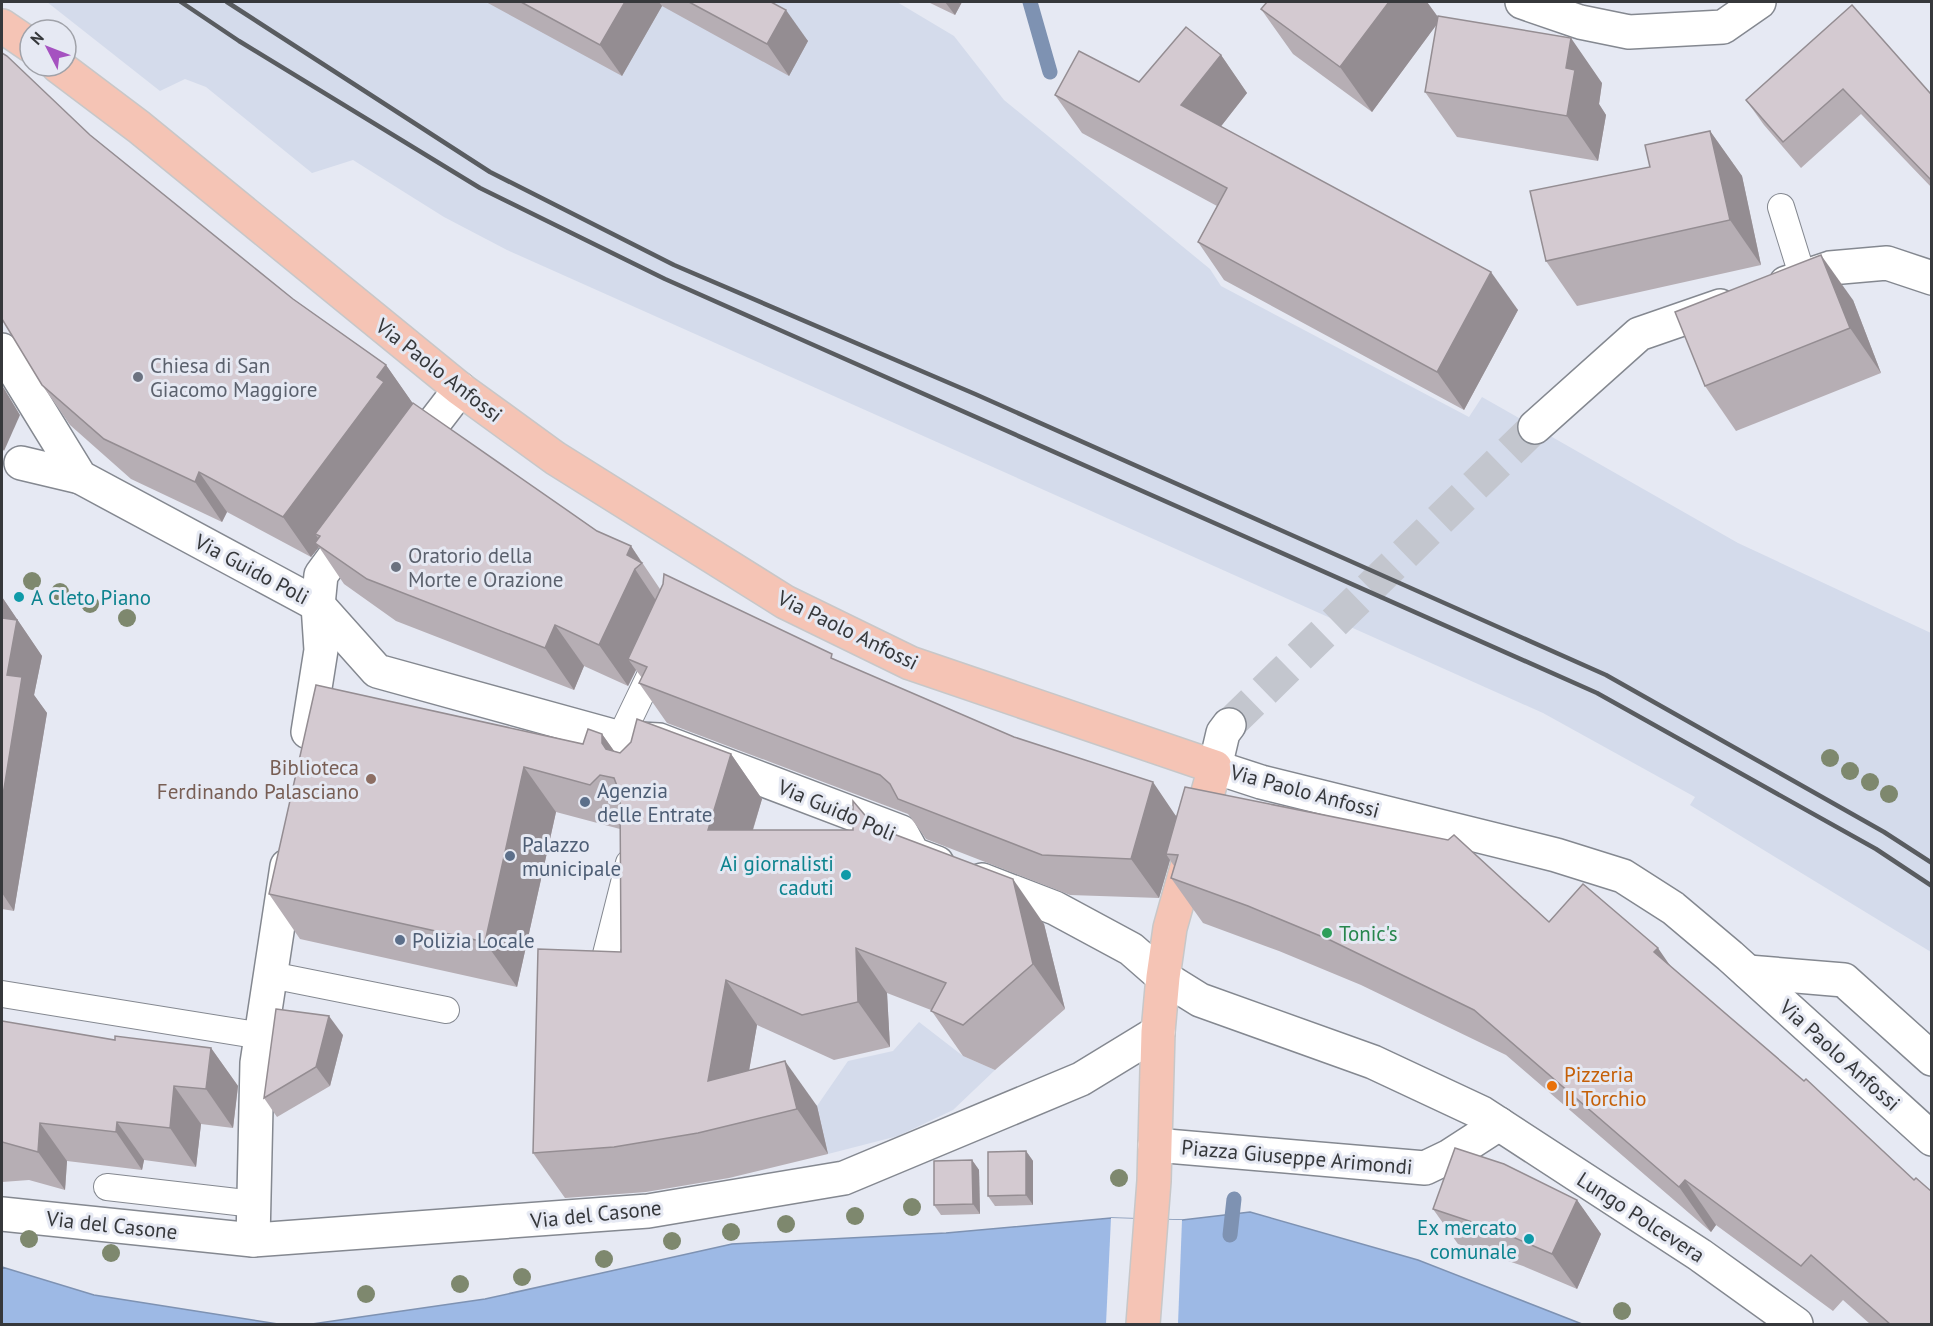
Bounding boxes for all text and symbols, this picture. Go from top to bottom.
north arrow [18,18,78,78]
text: N [26,27,48,49]
street label: Via Paolo Anfossi [369,312,508,428]
place label: Chiesa di San Giacomo Maggiore [150,352,317,403]
marker: Chiesa di San Giacomo Maggiore [131,370,145,384]
street label: Via Guido Poli [189,527,314,610]
place label: Oratorio della Morte e Orazione [408,542,563,593]
marker: Oratorio della Morte e Orazione [389,560,403,574]
place label: A Cleto Piano [31,584,151,611]
street label: Via Paolo Anfossi [772,584,923,676]
marker: A Cleto Piano [12,590,26,604]
place label: Biblioteca Ferdinando Palasciano [157,754,359,805]
street label: Via Paolo Anfossi [1226,758,1383,824]
marker: Biblioteca Ferdinando Palasciano [364,772,378,786]
street label: Via Guido Poli [773,773,900,847]
place label: Agenzia delle Entrate [597,777,712,828]
marker: Agenzia delle Entrate [578,795,592,809]
place label: Palazzo municipale [522,831,621,882]
marker: Palazzo municipale [503,849,517,863]
place label: Ai giornalisti caduti [720,850,834,901]
marker: Ai giornalisti caduti [839,868,853,882]
place label: Tonic's [1339,920,1398,947]
marker: Tonic's [1320,926,1334,940]
place label: Polizia Locale [412,927,535,954]
marker: Polizia Locale [393,933,407,947]
street label: Via Paolo Anfossi [1773,993,1906,1116]
place label: Pizzeria Il Torchio [1564,1061,1646,1112]
marker: Pizzeria Il Torchio [1545,1079,1559,1093]
street label: Piazza Giuseppe Arimondi [1180,1133,1414,1181]
street label: Lungo Polcevera [1572,1166,1710,1268]
street label: Via del Casone [528,1194,663,1234]
street label: Via del Casone [44,1205,179,1245]
place label: Ex mercato comunale [1417,1214,1517,1265]
marker: Ex mercato comunale [1522,1232,1536,1246]

